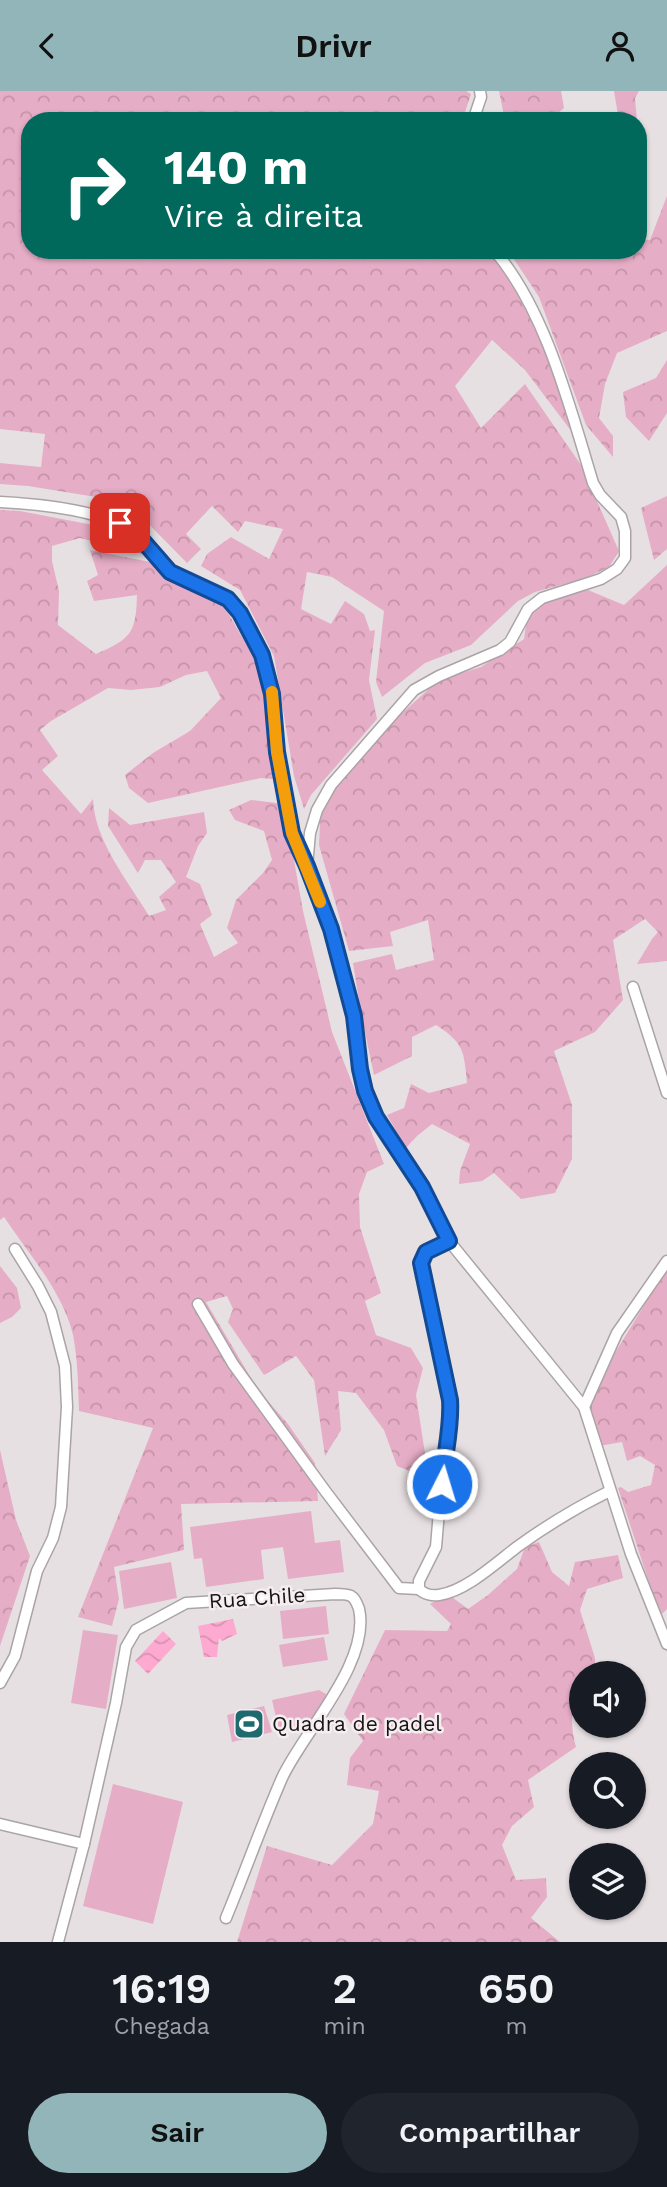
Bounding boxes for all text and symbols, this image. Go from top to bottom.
icon: back [28,27,66,65]
text: Drivr [295,27,372,65]
icon: person [601,27,639,65]
text: 140 m [164,138,308,196]
icon: right [49,140,140,231]
text: Vire à direita [164,197,363,235]
pin [90,493,150,553]
icon: arrive [101,504,139,542]
position arrow [405,1447,479,1521]
street label: Rua Chile [208,1582,306,1613]
map controls [569,1661,646,1920]
button: sound [569,1661,646,1738]
sports icon: Quadra de padel [232,1707,266,1741]
place label: Quadra de padel [272,1711,442,1736]
button: search [569,1752,646,1829]
button: layers [569,1843,646,1920]
text: 16:19 [112,1964,211,2013]
text: 2 [332,1964,357,2013]
text: 650 [478,1964,555,2013]
text: Chegada [114,2013,210,2040]
text: min [324,2013,366,2040]
text: m [505,2013,527,2040]
button: Sair [28,2093,327,2173]
button: Compartilhar [341,2093,639,2173]

